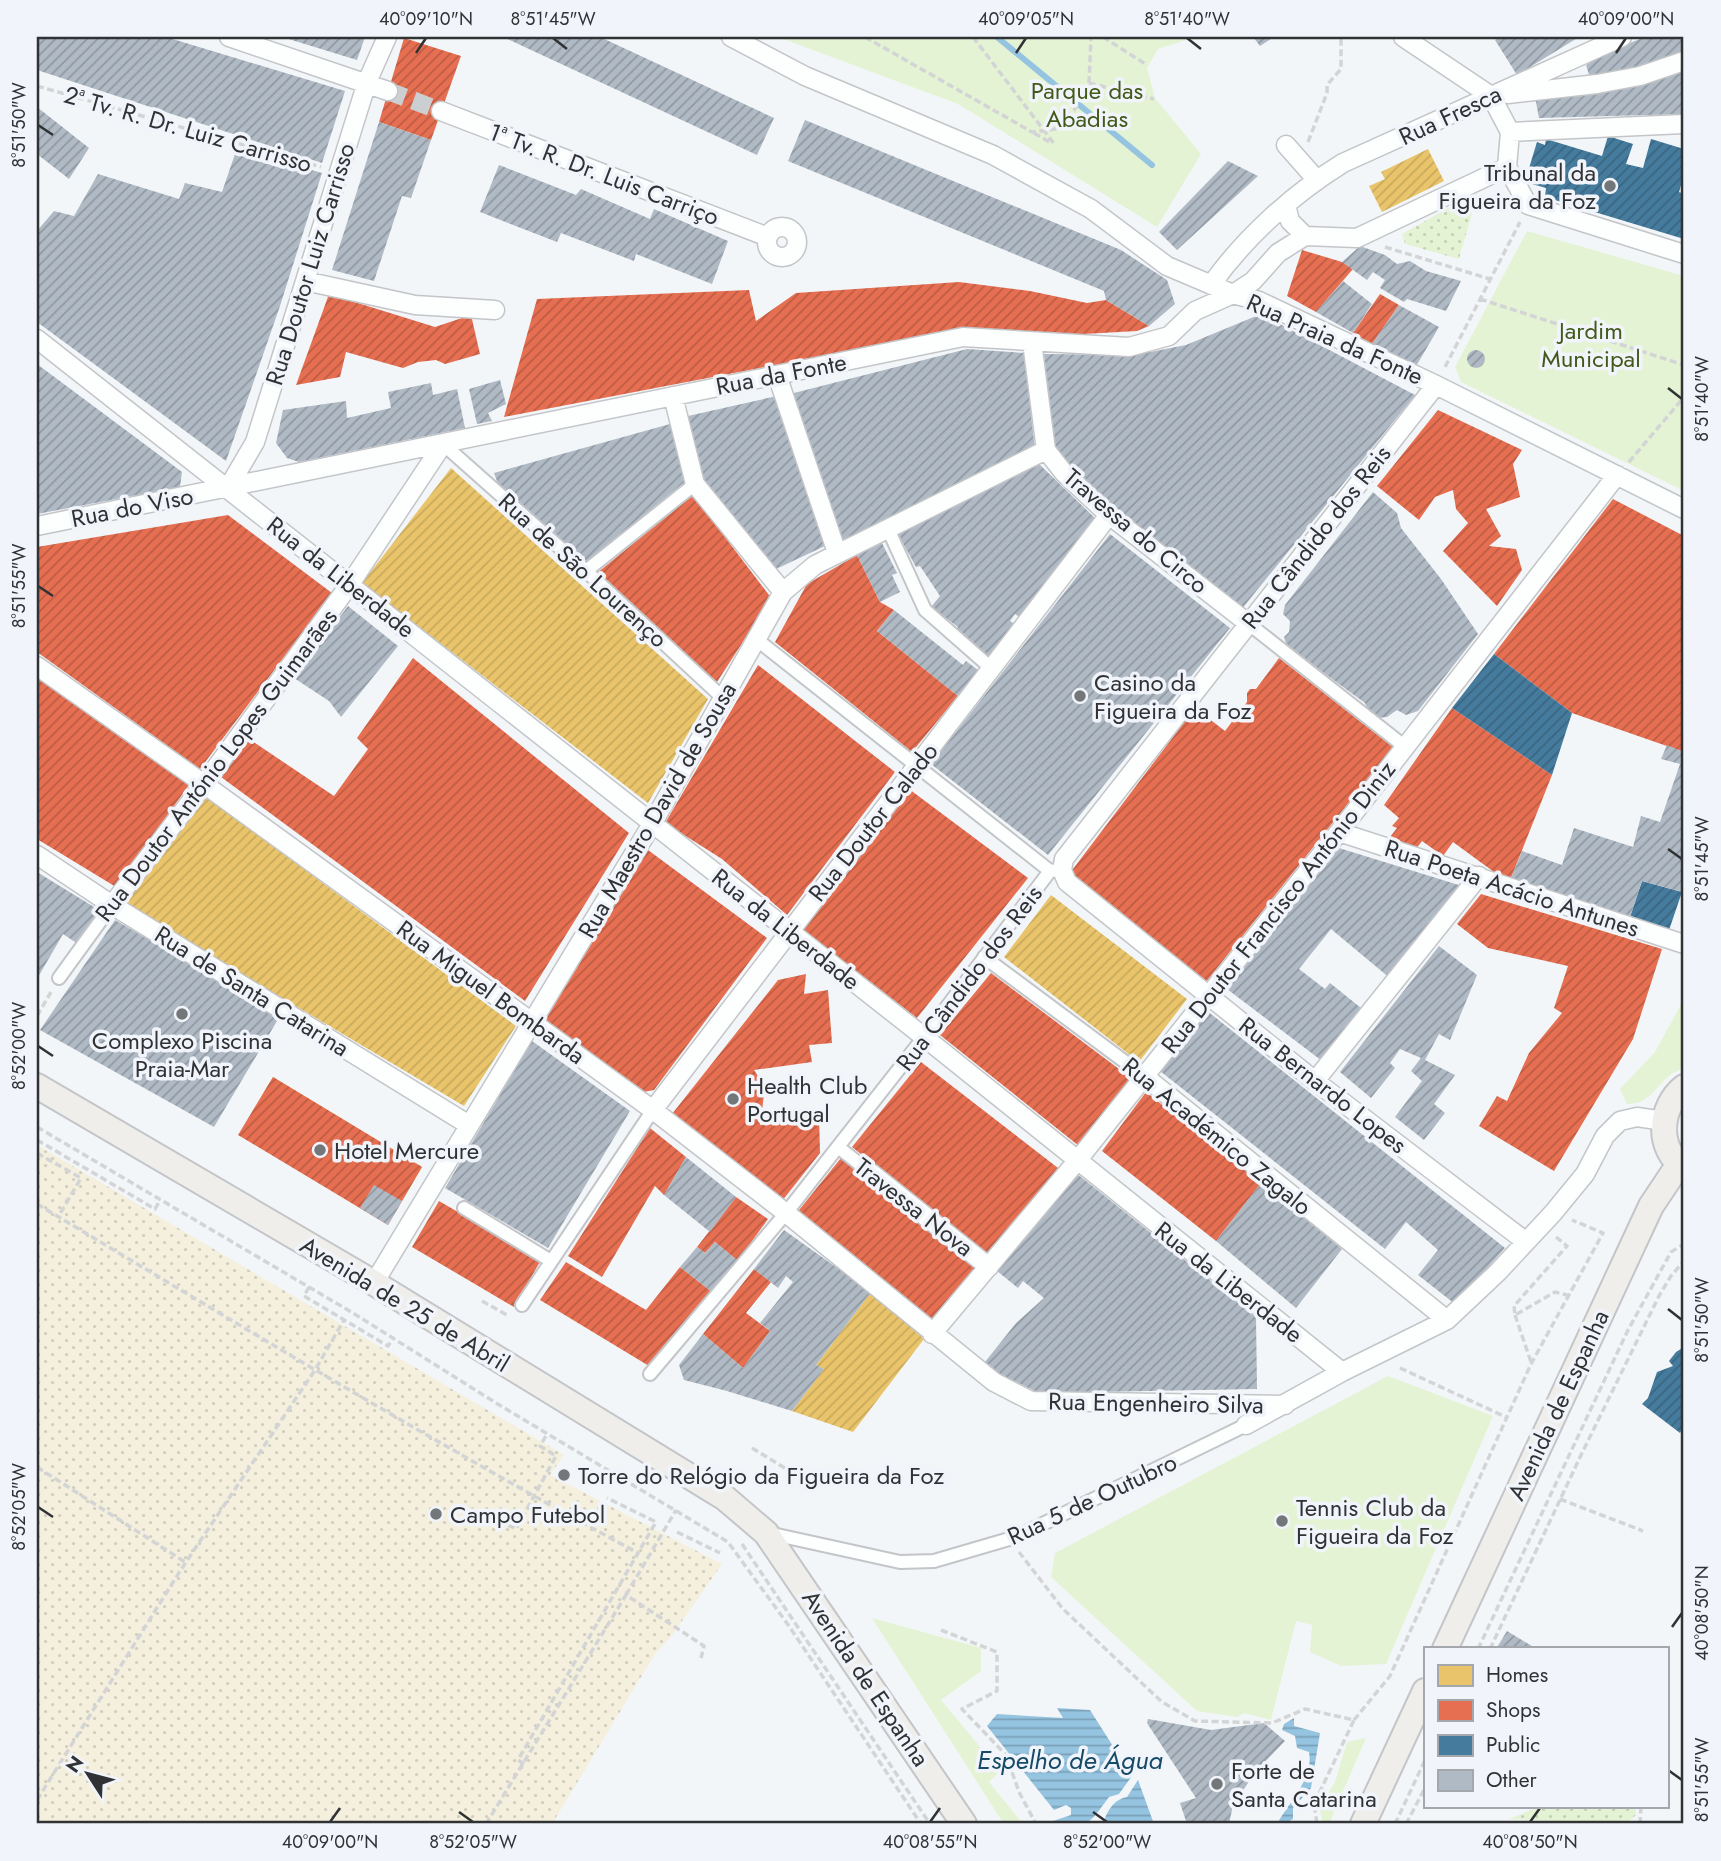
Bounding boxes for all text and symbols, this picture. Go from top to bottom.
text: 40°09'10"N [379,6,473,32]
text: 8°51'45"W [510,6,596,32]
text: 40°09'05"N [978,6,1074,32]
text: 8°51'40"W [1144,6,1230,32]
text: 40°09'00"N [1578,6,1674,32]
park label: Parque das Abadias [1031,73,1143,136]
street label: Rua Fresca [1393,76,1507,154]
street label: 2ª Tv. R. Dr. Luiz Carrisso [60,77,316,181]
text: 8°51'50"W [6,82,32,168]
street label: 1ª Tv. R. Dr. Luis Carriço [484,114,724,234]
street label: Rua Doutor Luiz Carrisso [256,139,364,389]
place label: Tribunal da Figueira da Foz [1438,155,1596,218]
marker: Tribunal da Figueira da Foz [1602,178,1618,194]
street label: Rua Praia da Fonte [1241,284,1429,394]
park label: Jardim Municipal [1541,313,1641,376]
street label: Rua da Fonte [713,344,849,404]
text: 8°51'40"W [1689,356,1715,442]
street label: Rua Cândido dos Reis [1233,438,1399,636]
street label: Travessa do Circo [1056,460,1216,602]
street label: Rua do Viso [68,478,196,536]
street label: Rua de São Lourenço [491,484,675,656]
street label: Rua da Liberdade [259,508,423,646]
text: 8°51'55"W [6,543,32,628]
street label: Rua Doutor António Lopes Guimarães [86,601,346,929]
place label: Casino da Figueira da Foz [1094,665,1252,728]
street label: Rua Maestro David de Sousa [569,675,745,945]
marker: Casino da Figueira da Foz [1072,688,1088,704]
street label: Rua Doutor Calado [800,735,946,909]
street label: Rua Doutor Francisco António Diniz [1152,753,1404,1061]
text: 8°51'45"W [1689,816,1715,902]
street label: Rua Poeta Acácio Antunes [1380,830,1644,946]
street label: Rua da Liberdade [704,860,868,998]
street label: Rua Cândido dos Reis [887,878,1051,1078]
street label: Rua Miguel Bombarda [389,912,593,1072]
street label: Rua de Santa Catarina [148,917,356,1065]
text: 8°52'00"W [6,1002,32,1090]
marker: Complexo Piscina Praia-Mar [174,1006,190,1022]
street label: Rua Bernardo Lopes [1232,1008,1414,1162]
place label: Complexo Piscina Praia-Mar [92,1023,272,1086]
street label: Rua Académico Zagalo [1115,1048,1319,1224]
place label: Health Club Portugal [747,1068,867,1131]
marker: Health Club Portugal [725,1091,741,1107]
place label: Hotel Mercure [334,1133,479,1168]
marker: Hotel Mercure [312,1142,328,1158]
street label: Travessa Nova [847,1149,981,1265]
street label: Rua da Liberdade [1147,1213,1311,1351]
street label: Avenida de 25 de Abril [294,1227,516,1381]
text: 8°51'50"W [1689,1277,1715,1363]
street label: Avenida de Espanha [1498,1304,1618,1506]
street label: Rua Engenheiro Silva [1048,1384,1264,1422]
street label: Rua 5 de Outubro [1002,1444,1182,1554]
place label: Torre do Relógio da Figueira da Foz [578,1458,944,1493]
text: 8°52'05"W [6,1463,32,1551]
marker: Torre do Relógio da Figueira da Foz [556,1467,572,1483]
place label: Tennis Club da Figueira da Foz [1296,1490,1454,1553]
place label: Campo Futebol [450,1497,605,1532]
marker: Campo Futebol [428,1506,444,1522]
marker: Tennis Club da Figueira da Foz [1274,1513,1290,1529]
text: 40°08'50"N [1689,1565,1715,1661]
street label: Avenida de Espanha [794,1583,938,1773]
legend [1424,1647,1668,1808]
text: Homes [1486,1660,1548,1690]
text: Shops [1486,1695,1540,1725]
text: Public [1486,1730,1540,1760]
text: 8°51'55"W [1689,1737,1715,1822]
north arrow [52,1738,122,1808]
water label: Espelho de Água [977,1741,1164,1779]
text: N [59,1750,90,1778]
place label: Forte de Santa Catarina [1231,1753,1377,1816]
text: Other [1486,1765,1537,1795]
marker: Forte de Santa Catarina [1209,1776,1225,1792]
text: 40°09'00"N [282,1829,378,1855]
text: 8°52'05"W [429,1829,517,1855]
text: 40°08'55"N [883,1829,977,1855]
text: 8°52'00"W [1063,1829,1151,1855]
text: 40°08'50"N [1482,1829,1578,1855]

